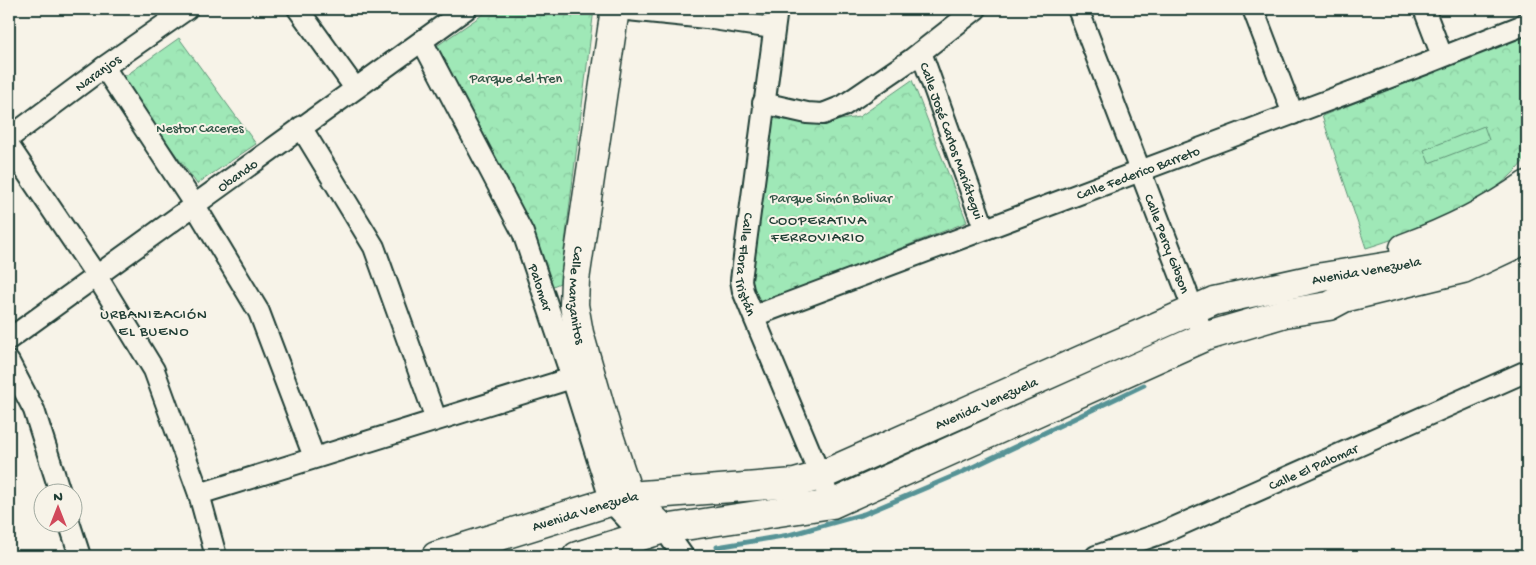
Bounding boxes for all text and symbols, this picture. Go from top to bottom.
street label: Naranjos [72,51,126,97]
street label: Calle José Carlos Mariátegui [914,61,986,222]
park label: Parque del tren [469,71,563,88]
park label: Nestor Caceres [156,121,245,138]
street label: Calle Federico Barreto [1075,143,1203,205]
street label: Obando [215,156,262,197]
park label: Parque Simón Bolivar [769,191,893,208]
street label: Calle Percy Gibson [1139,192,1193,297]
street label: Calle Flora Tristán [730,212,759,319]
district label: COOPERATIVA FERROVIARIO [769,212,867,247]
street label: Calle Manzanitos [563,245,588,347]
street label: Avenida Venezuela [1310,254,1424,290]
street label: Palomar [523,261,555,315]
district label: URBANIZACIÓN EL BUENO [100,306,208,341]
street label: Avenida Venezuela [933,374,1042,435]
street label: Calle El Palomar [1267,441,1362,496]
north arrow [32,482,82,532]
text: N [53,489,63,506]
street label: Avenida Venezuela [530,489,640,537]

